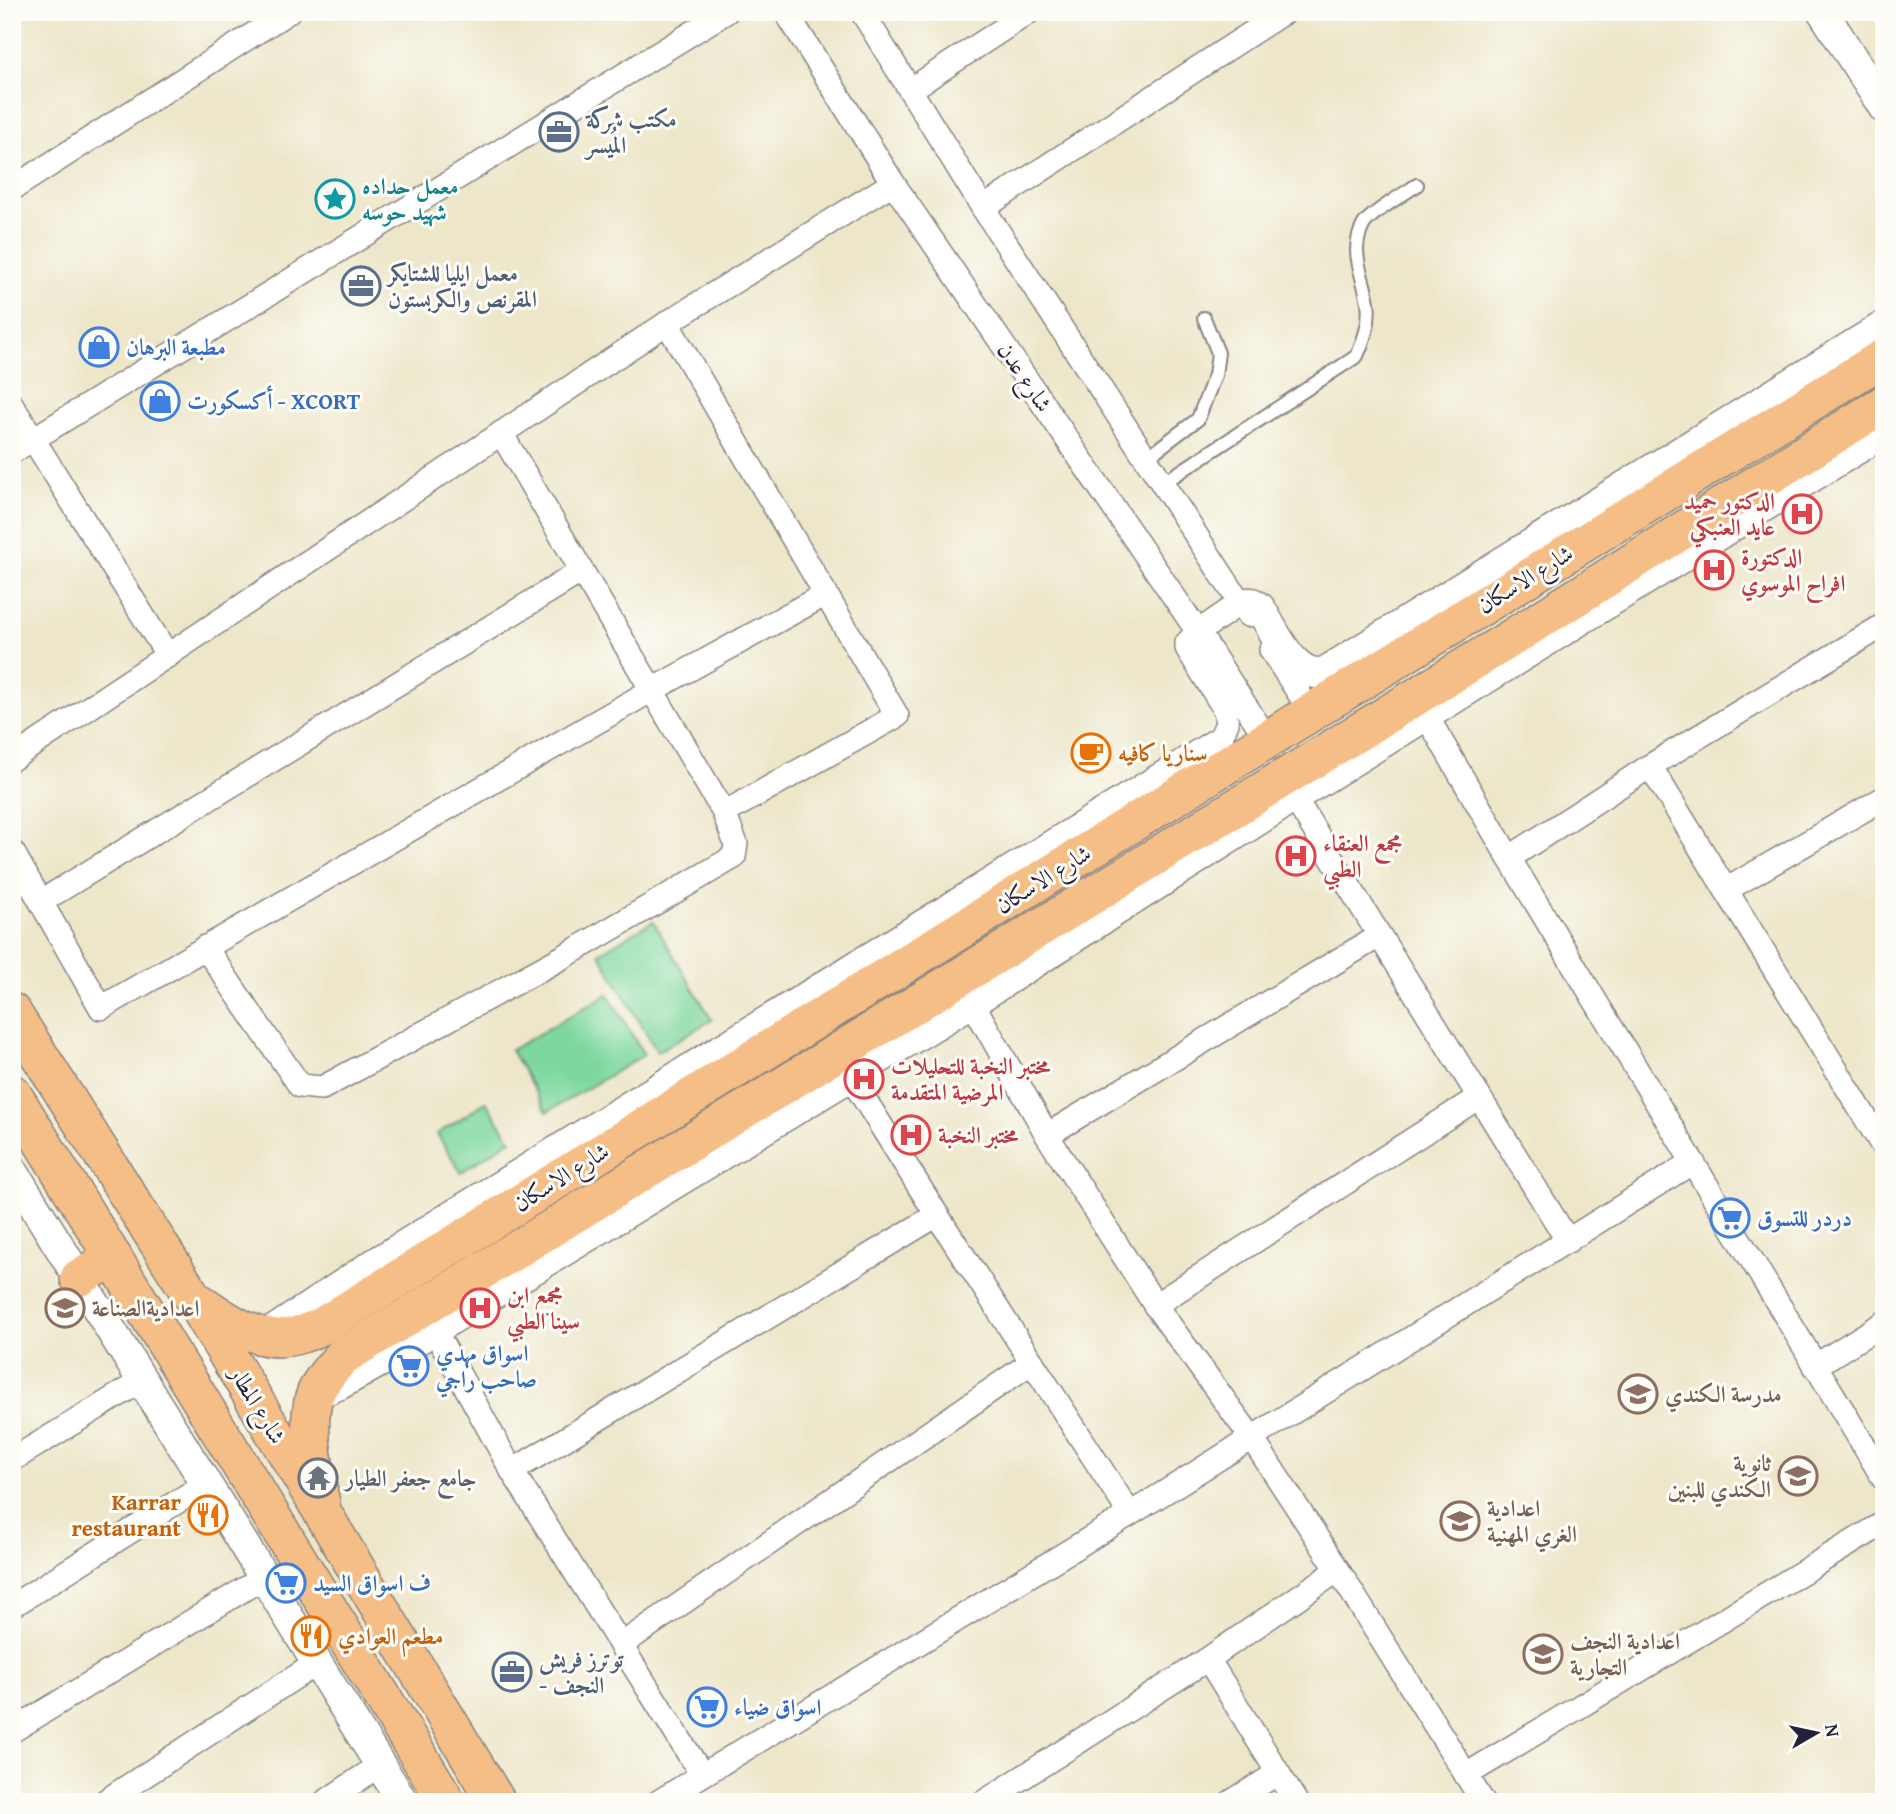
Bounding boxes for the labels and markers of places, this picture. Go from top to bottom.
place label: مكتب شركة المُيسر [583,102,677,161]
office icon: مكتب شركة المُيسر [538,111,580,153]
place label: معمل حداده شهيد حوسه [362,169,459,228]
place icon: معمل حداده شهيد حوسه [314,178,356,220]
place label: معمل ايليا للشتايكر المقرنص والكربستون [385,256,537,315]
office icon: معمل ايليا للشتايكر المقرنص والكربستون [340,265,382,307]
shop icon: مطبعة البرهان [78,326,120,368]
place label: مطبعة البرهان [126,330,226,363]
shop icon: أكسكورت - XCORT [139,380,181,422]
place label: أكسكورت - XCORT [187,384,361,417]
place label: الدكتور حميد عايد العنبكي [1684,484,1775,548]
hospital icon: الدكتور حميد عايد العنبكي [1781,493,1823,535]
place label: الدكتورة افراح الموسوي [1741,540,1846,604]
hospital icon: الدكتورة افراح الموسوي [1693,549,1735,591]
cafe icon: سناريا كافيه [1070,732,1112,774]
place label: سناريا كافيه [1118,736,1208,769]
place label: مجمع العنقاء الطبي [1323,826,1402,891]
hospital icon: مجمع العنقاء الطبي [1275,835,1317,877]
place label: مختبر النخبة للتحليلات المرضية المتقدمة [891,1049,1051,1108]
hospital icon: مختبر النخبة للتحليلات المرضية المتقدمة [843,1058,885,1100]
hospital icon: مختبر النخبة [890,1114,932,1156]
place label: مختبر النخبة [938,1118,1019,1151]
supermarket icon: دردر للتسوق [1709,1197,1751,1239]
place label: دردر للتسوق [1757,1201,1852,1234]
place label: مجمع ابن سينا الطبي [507,1278,580,1343]
school or university icon: اعداديةالصناعة [44,1287,86,1329]
hospital icon: مجمع ابن سينا الطبي [459,1287,501,1329]
place label: اعداديةالصناعة [92,1291,199,1324]
place label: اسواق مهدي صاحب راجي [435,1336,537,1398]
supermarket icon: اسواق مهدي صاحب راجي [388,1345,430,1387]
school or university icon: مدرسة الكندي [1617,1373,1659,1415]
place label: مدرسة الكندي [1665,1377,1782,1413]
place label: ثانوية الكندي للبنين [1668,1446,1772,1508]
school or university icon: ثانوية الكندي للبنين [1777,1455,1819,1497]
temple icon: جامع جعفر الطيار [297,1457,339,1499]
place label: جامع جعفر الطيار [342,1461,476,1500]
place label: Karrar restaurant [71,1485,181,1544]
place label: اعدادية الغري المهنية [1487,1491,1577,1553]
restaurant icon: Karrar restaurant [187,1494,229,1536]
school or university icon: اعدادية الغري المهنية [1439,1500,1481,1542]
supermarket icon: ف اسواق السيد [265,1562,307,1604]
place label: ف اسواق السيد [313,1566,431,1599]
restaurant icon: مطعم العوادي [290,1615,332,1657]
place label: مطعم العوادي [338,1619,443,1657]
place label: اعدادية النجف التجارية [1570,1624,1680,1683]
school or university icon: اعدادية النجف التجارية [1522,1633,1564,1675]
place label: توترز فريش - النجف [539,1642,624,1701]
office icon: توترز فريش - النجف [491,1651,533,1693]
supermarket icon: اسواق ضياء [686,1686,728,1728]
place label: اسواق ضياء [734,1690,822,1723]

